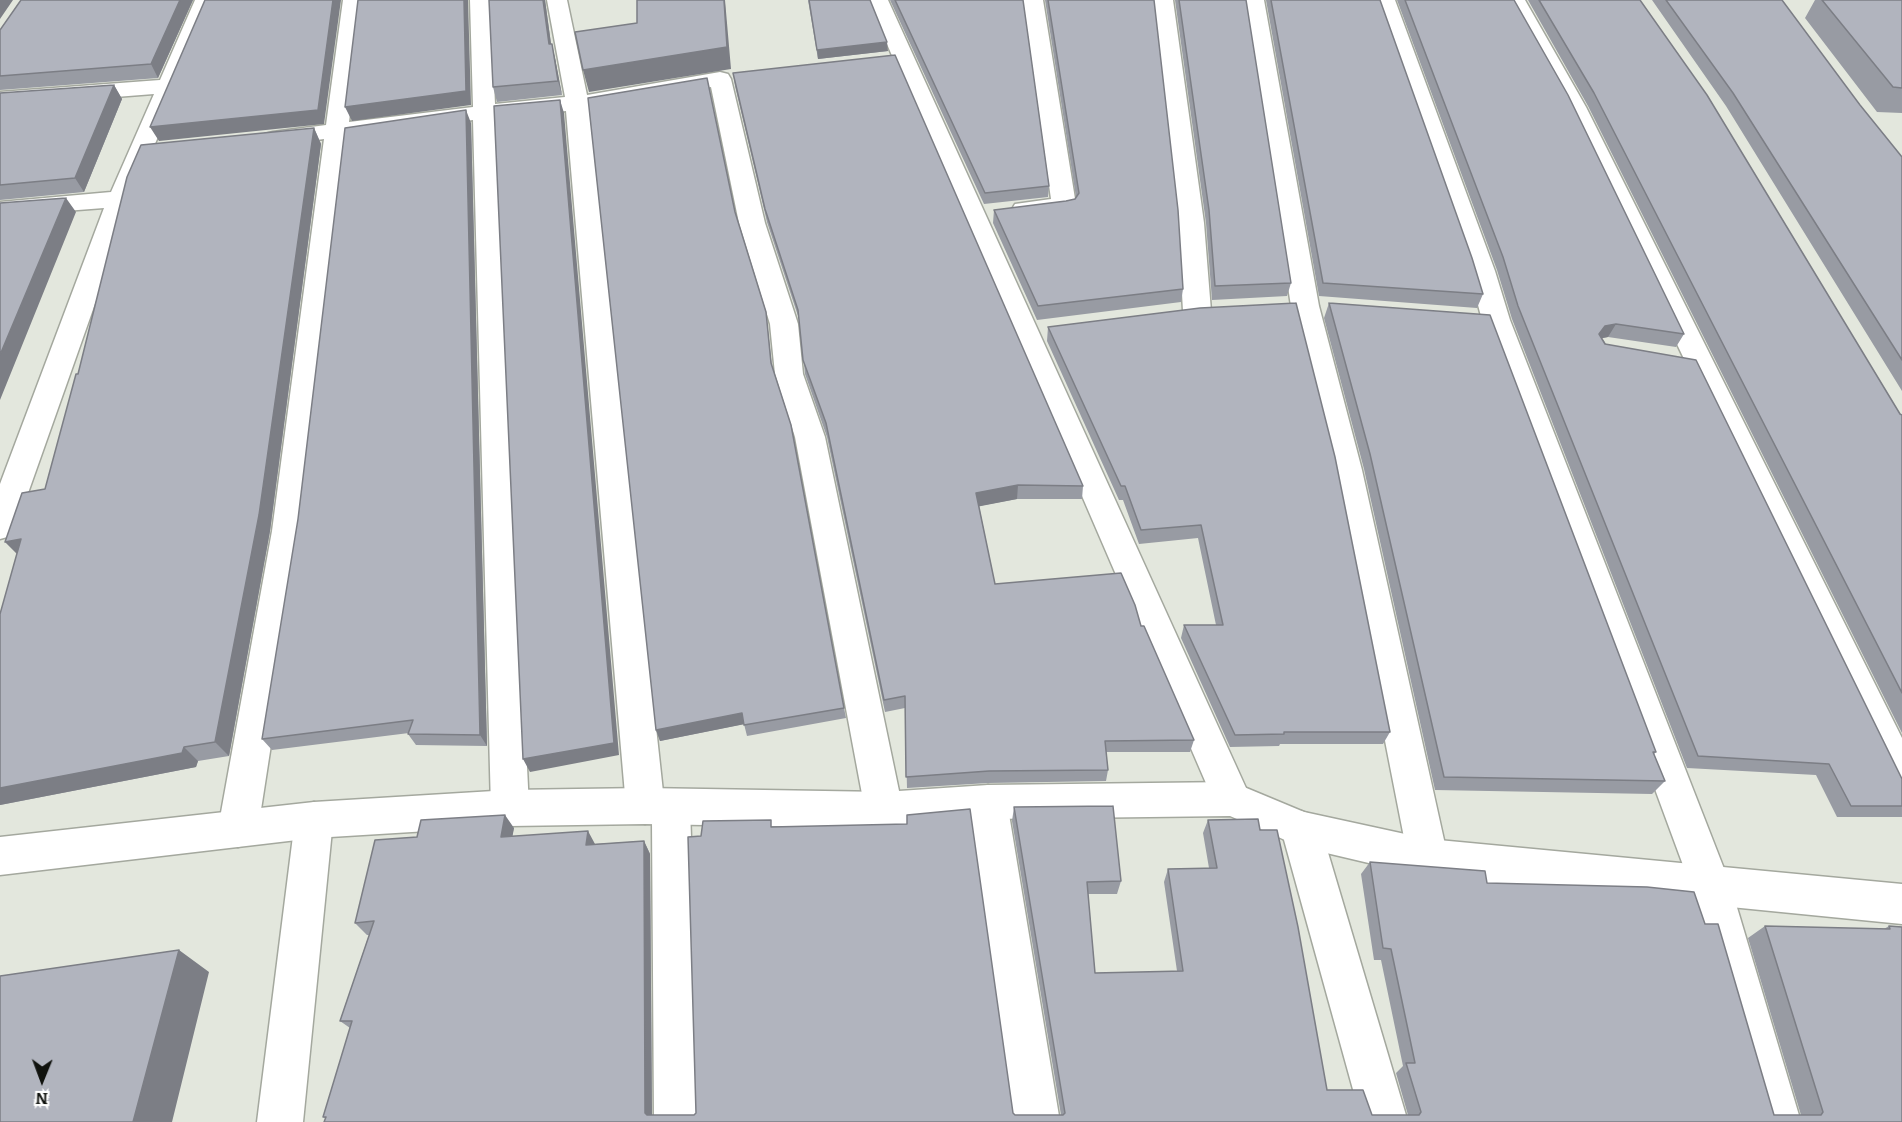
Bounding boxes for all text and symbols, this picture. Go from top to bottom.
north arrow [12,1050,72,1110]
text: N [35,1089,48,1108]

